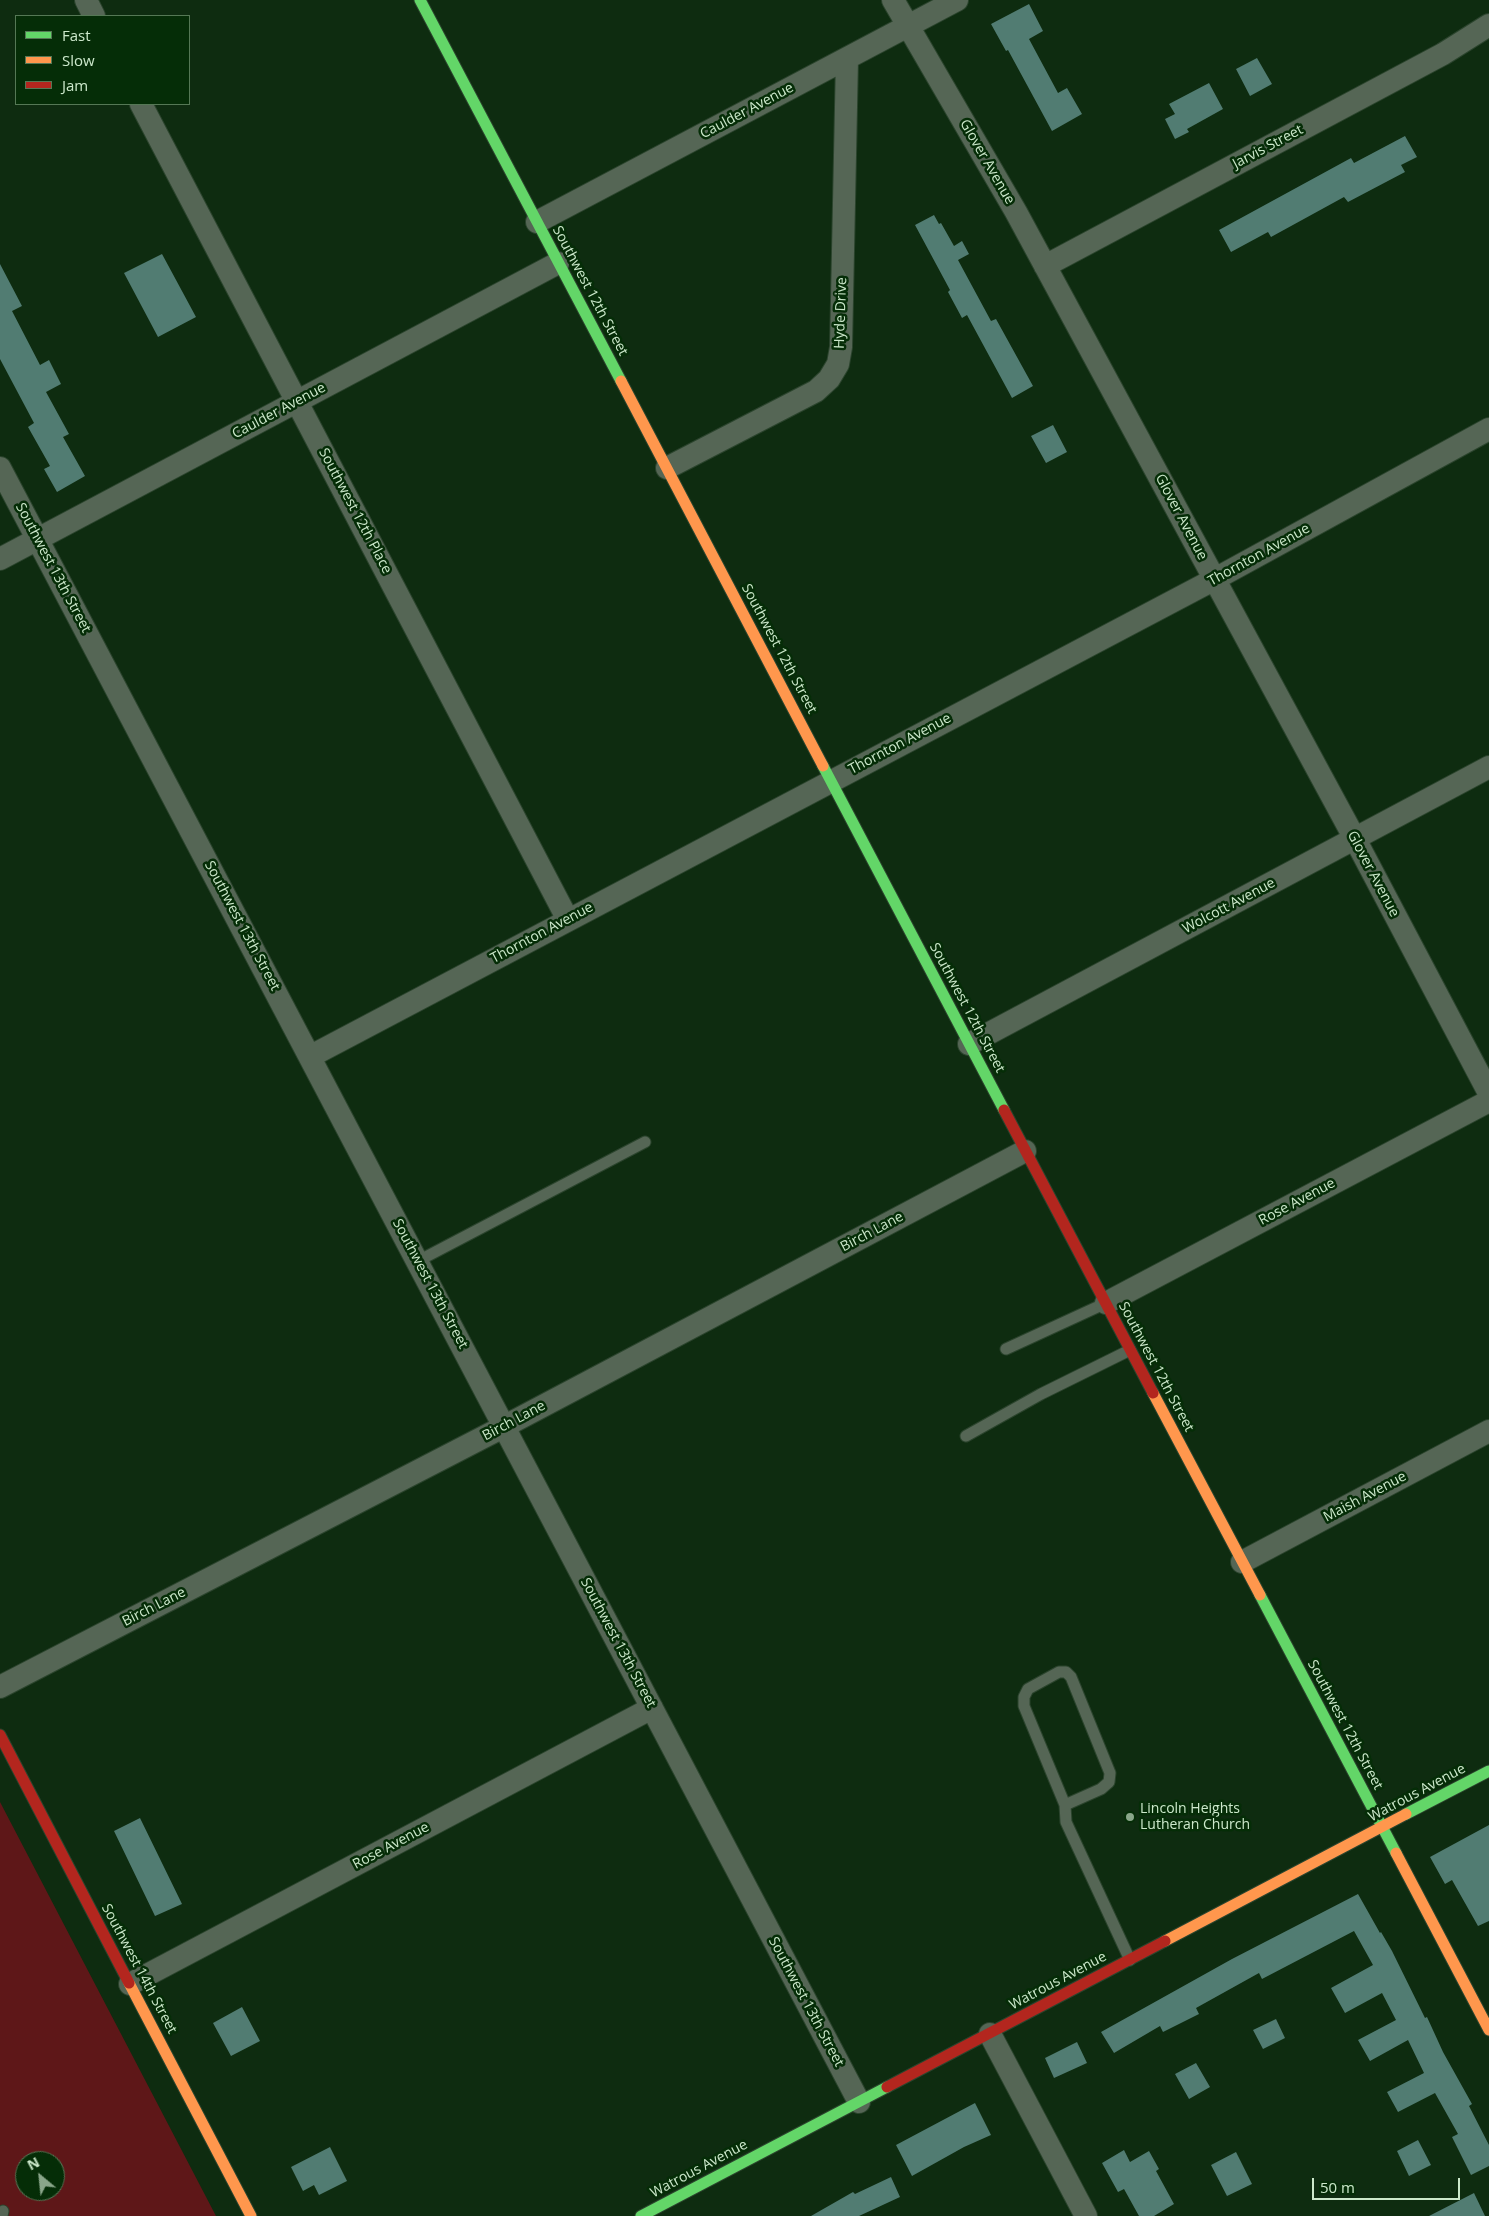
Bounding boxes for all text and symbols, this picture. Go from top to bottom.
legend [15,15,190,105]
text: Fast [62,25,91,45]
text: Slow [62,50,95,70]
text: Jam [62,75,88,95]
street label: Caulder Avenue [697,79,797,143]
street label: Glover Avenue [956,117,1018,207]
street label: Jarvis Street [1230,121,1306,173]
street label: Southwest 12th Street [549,223,631,359]
street label: Hyde Drive [831,277,851,349]
street label: Caulder Avenue [229,379,329,443]
street label: Southwest 12th Place [315,445,395,577]
street label: Glover Avenue [1151,471,1211,563]
street label: Southwest 13th Street [12,500,94,636]
street label: Thornton Avenue [1205,520,1313,590]
street label: Southwest 12th Street [738,581,820,717]
street label: Thornton Avenue [846,710,954,778]
street label: Glover Avenue [1343,828,1403,920]
street label: Southwest 13th Street [201,858,283,994]
street label: Wolcott Avenue [1180,875,1278,937]
street label: Thornton Avenue [488,899,596,967]
street label: Southwest 12th Street [926,940,1008,1076]
street label: Rose Avenue [1256,1175,1338,1229]
street label: Birch Lane [838,1208,906,1256]
street label: Southwest 13th Street [389,1216,471,1352]
street label: Southwest 12th Street [1115,1299,1197,1435]
street label: Birch Lane [480,1397,548,1445]
street label: Maish Avenue [1321,1468,1409,1526]
street label: Southwest 13th Street [577,1575,659,1711]
street label: Birch Lane [120,1584,188,1630]
street label: Southwest 12th Street [1304,1657,1386,1793]
street label: Watrous Avenue [1366,1760,1468,1826]
place label: Lincoln Heights Lutheran Church [1140,1801,1250,1834]
marker: Lincoln Heights Lutheran Church [1124,1811,1136,1823]
street label: Rose Avenue [350,1819,432,1873]
street label: Southwest 14th Street [98,1901,180,2037]
street label: Southwest 13th Street [765,1934,847,2070]
street label: Watrous Avenue [1007,1948,1109,2014]
street label: Watrous Avenue [648,2136,750,2202]
north arrow [15,2151,65,2201]
text: N [24,2152,43,2174]
scale bar [1314,2168,1462,2200]
text: 50 m [1320,2177,1355,2197]

